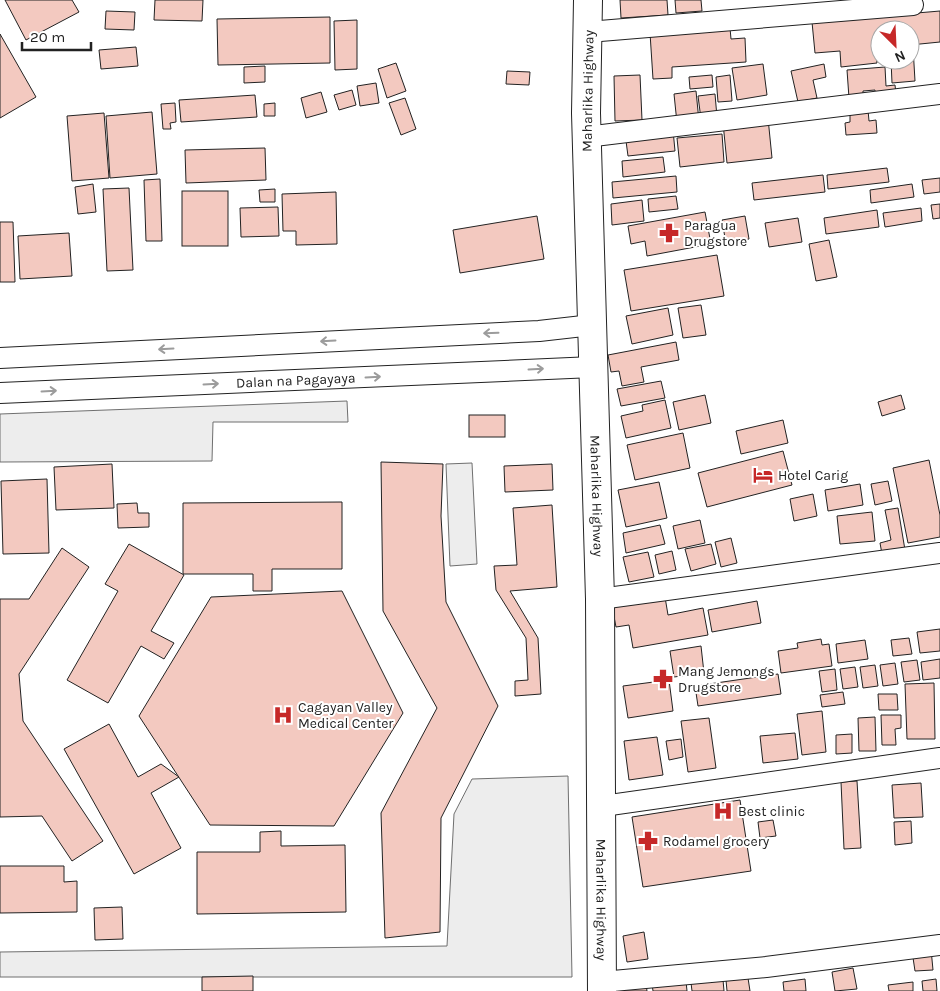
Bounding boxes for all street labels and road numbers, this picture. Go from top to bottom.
street label: Maharlika Highway [578,29,598,152]
street label: Dalan na Pagayaya [236,369,356,391]
street label: Maharlika Highway [587,435,607,558]
street label: Maharlika Highway [593,839,610,961]

